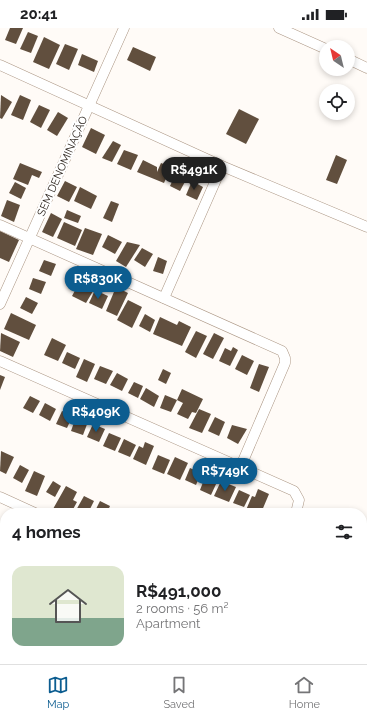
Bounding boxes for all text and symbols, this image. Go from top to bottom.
text: 20:41 [20,5,57,23]
north arrow [319,40,355,76]
map controls [319,40,355,120]
button: locate [319,84,355,120]
street label: SEM DENOMINAÇÃO [34,114,90,218]
pin: R$491K [161,157,227,191]
text: R$491K [170,162,218,177]
pin: R$830K [65,266,131,300]
text: R$830K [74,271,122,286]
pin: R$409K [63,399,129,433]
text: R$409K [72,404,120,419]
pin: R$749K [192,458,258,492]
text: R$749K [201,463,249,478]
icon: filters [333,521,355,543]
text: 4 homes [12,522,81,542]
text: R$491,000 [136,581,221,601]
icon: home [44,582,92,630]
text: 2 rooms · 56 m² [136,601,228,616]
text: Apartment [136,616,200,631]
tab: Map [47,674,69,711]
tab: Saved [163,674,195,711]
tab: Home [289,674,320,711]

